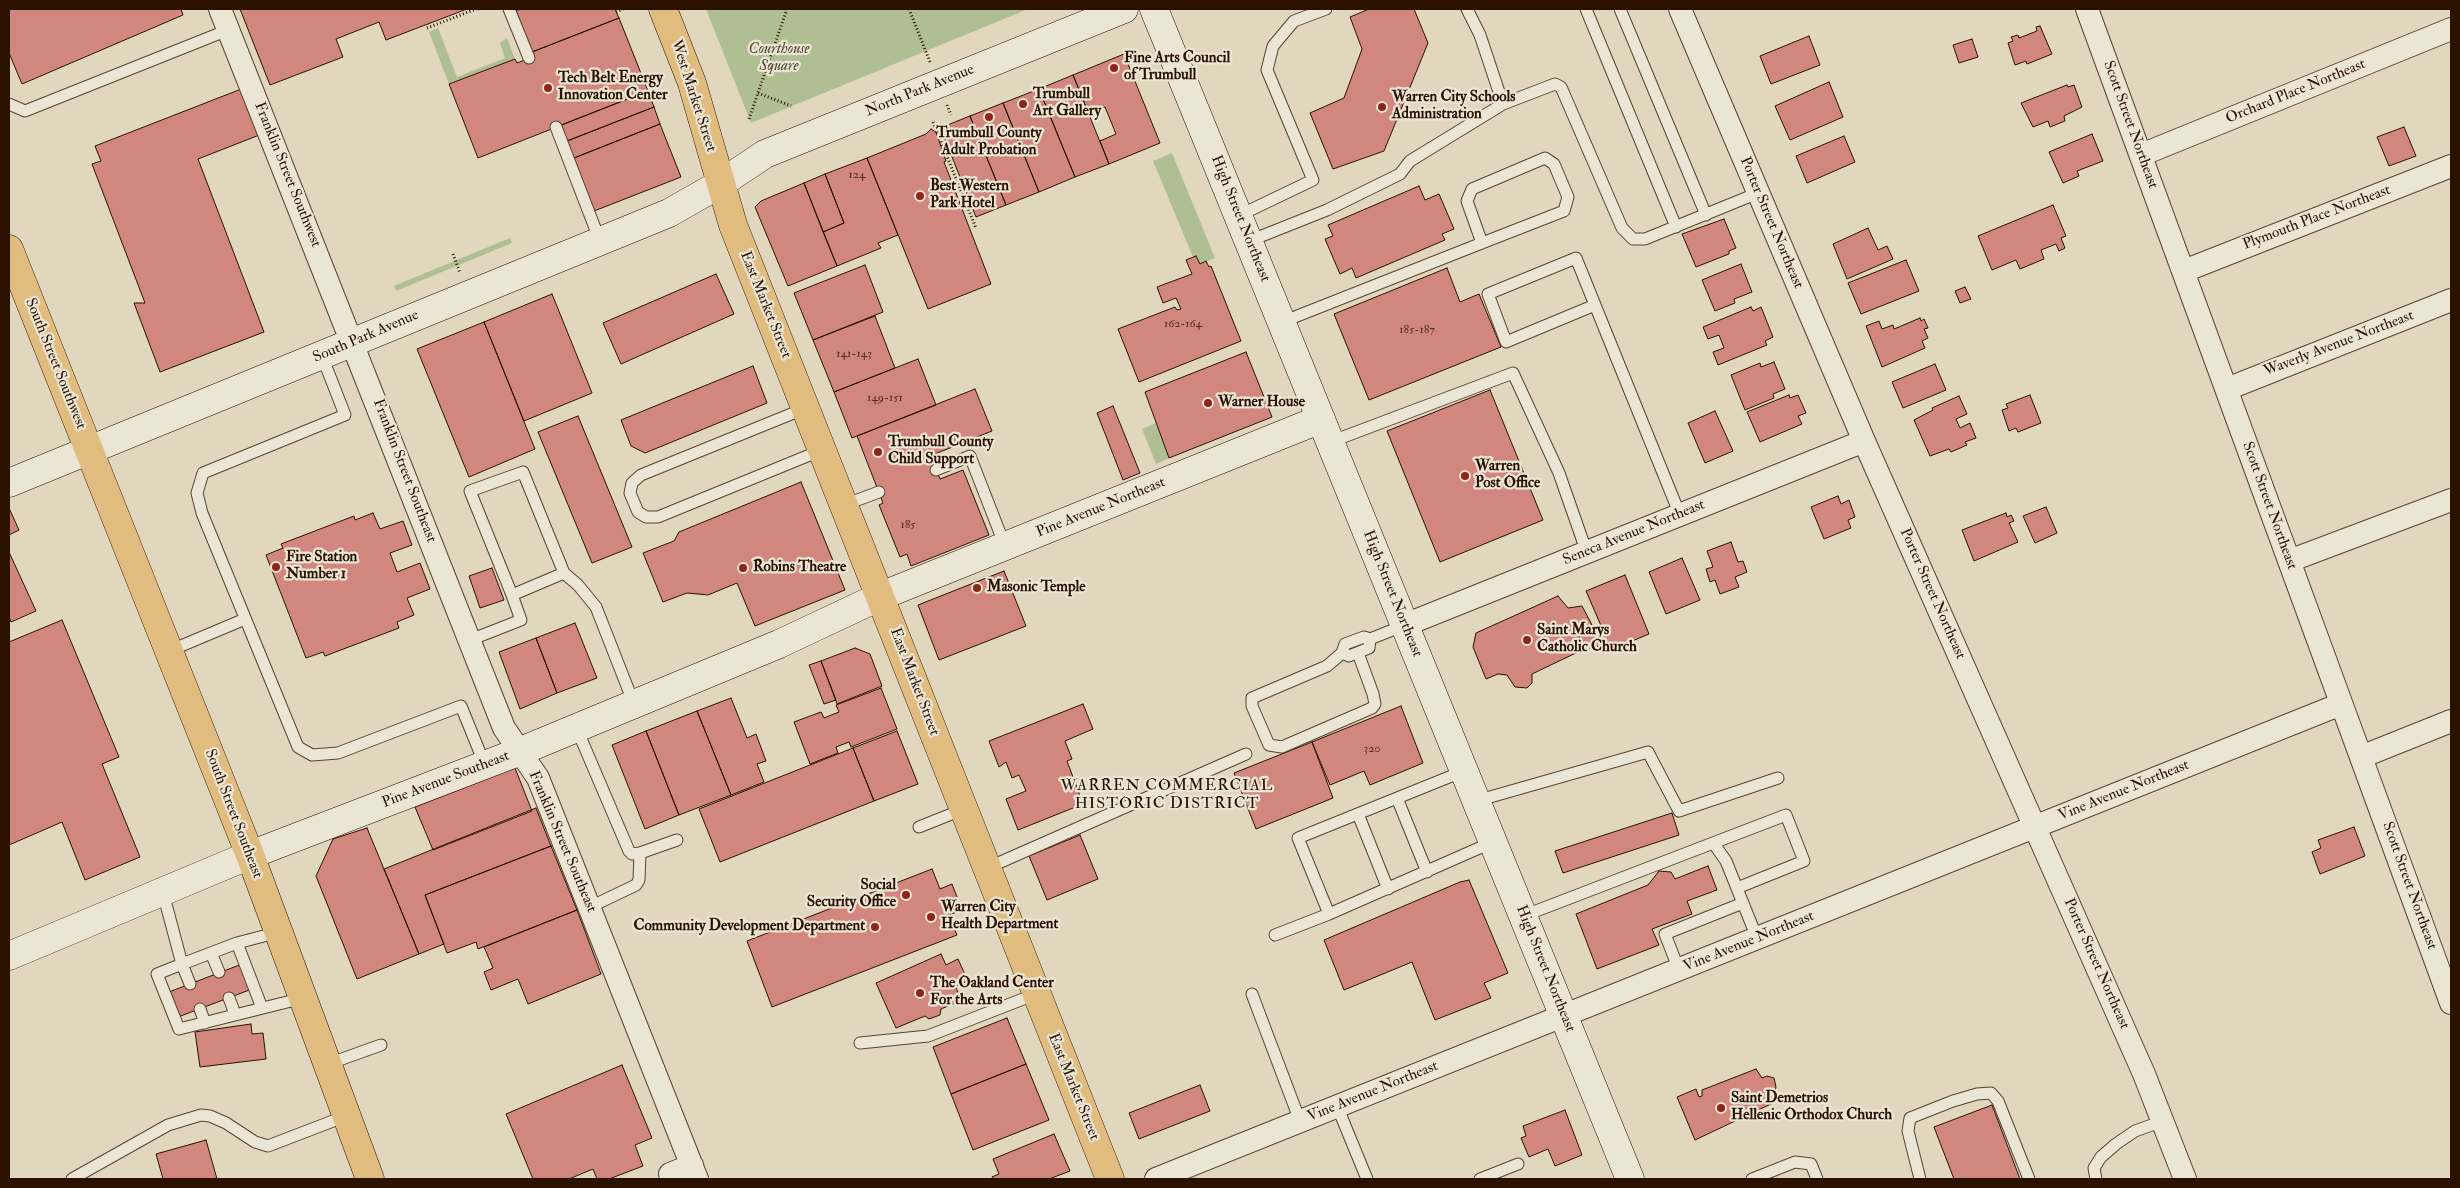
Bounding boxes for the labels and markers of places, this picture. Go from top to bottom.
place label: Fine Arts Council of Trumbull [1124,50,1230,85]
marker: Fine Arts Council of Trumbull [1108,62,1120,74]
place label: Tech Belt Energy Innovation Center [558,70,668,105]
marker: Tech Belt Energy Innovation Center [542,82,554,94]
place label: Trumbull Art Gallery [1033,86,1101,121]
place label: Warren City Schools Administration [1392,89,1515,124]
marker: Trumbull Art Gallery [1017,98,1029,110]
marker: Warren City Schools Administration [1376,101,1388,113]
marker: Trumbull County Adult Probation [983,111,995,123]
place label: Trumbull County Adult Probation [936,125,1042,160]
place label: Best Western Park Hotel [930,178,1009,213]
marker: Best Western Park Hotel [914,190,926,202]
place label: Warner House [1218,394,1305,412]
marker: Warner House [1202,397,1214,409]
place label: Trumbull County Child Support [888,434,993,469]
marker: Trumbull County Child Support [872,446,884,458]
place label: Warren Post Office [1475,458,1540,493]
marker: Warren Post Office [1459,470,1471,482]
place label: Fire Station Number 1 [286,549,357,584]
place label: Robins Theatre [753,559,846,577]
marker: Fire Station Number 1 [270,561,282,573]
marker: Robins Theatre [737,562,749,574]
place label: Masonic Temple [987,579,1085,597]
marker: Masonic Temple [971,582,983,594]
place label: Saint Marys Catholic Church [1537,622,1637,657]
marker: Saint Marys Catholic Church [1521,634,1533,646]
place label: Social Security Office [807,877,896,912]
marker: Social Security Office [900,889,912,901]
place label: Warren City Health Department [941,899,1058,934]
marker: Warren City Health Department [925,911,937,923]
place label: Community Development Department [633,918,865,936]
marker: Community Development Department [869,921,881,933]
place label: The Oakland Center For the Arts [930,975,1054,1010]
marker: The Oakland Center For the Arts [914,987,926,999]
place label: Saint Demetrios Hellenic Orthodox Church [1731,1090,1892,1125]
marker: Saint Demetrios Hellenic Orthodox Church [1715,1102,1727,1114]

